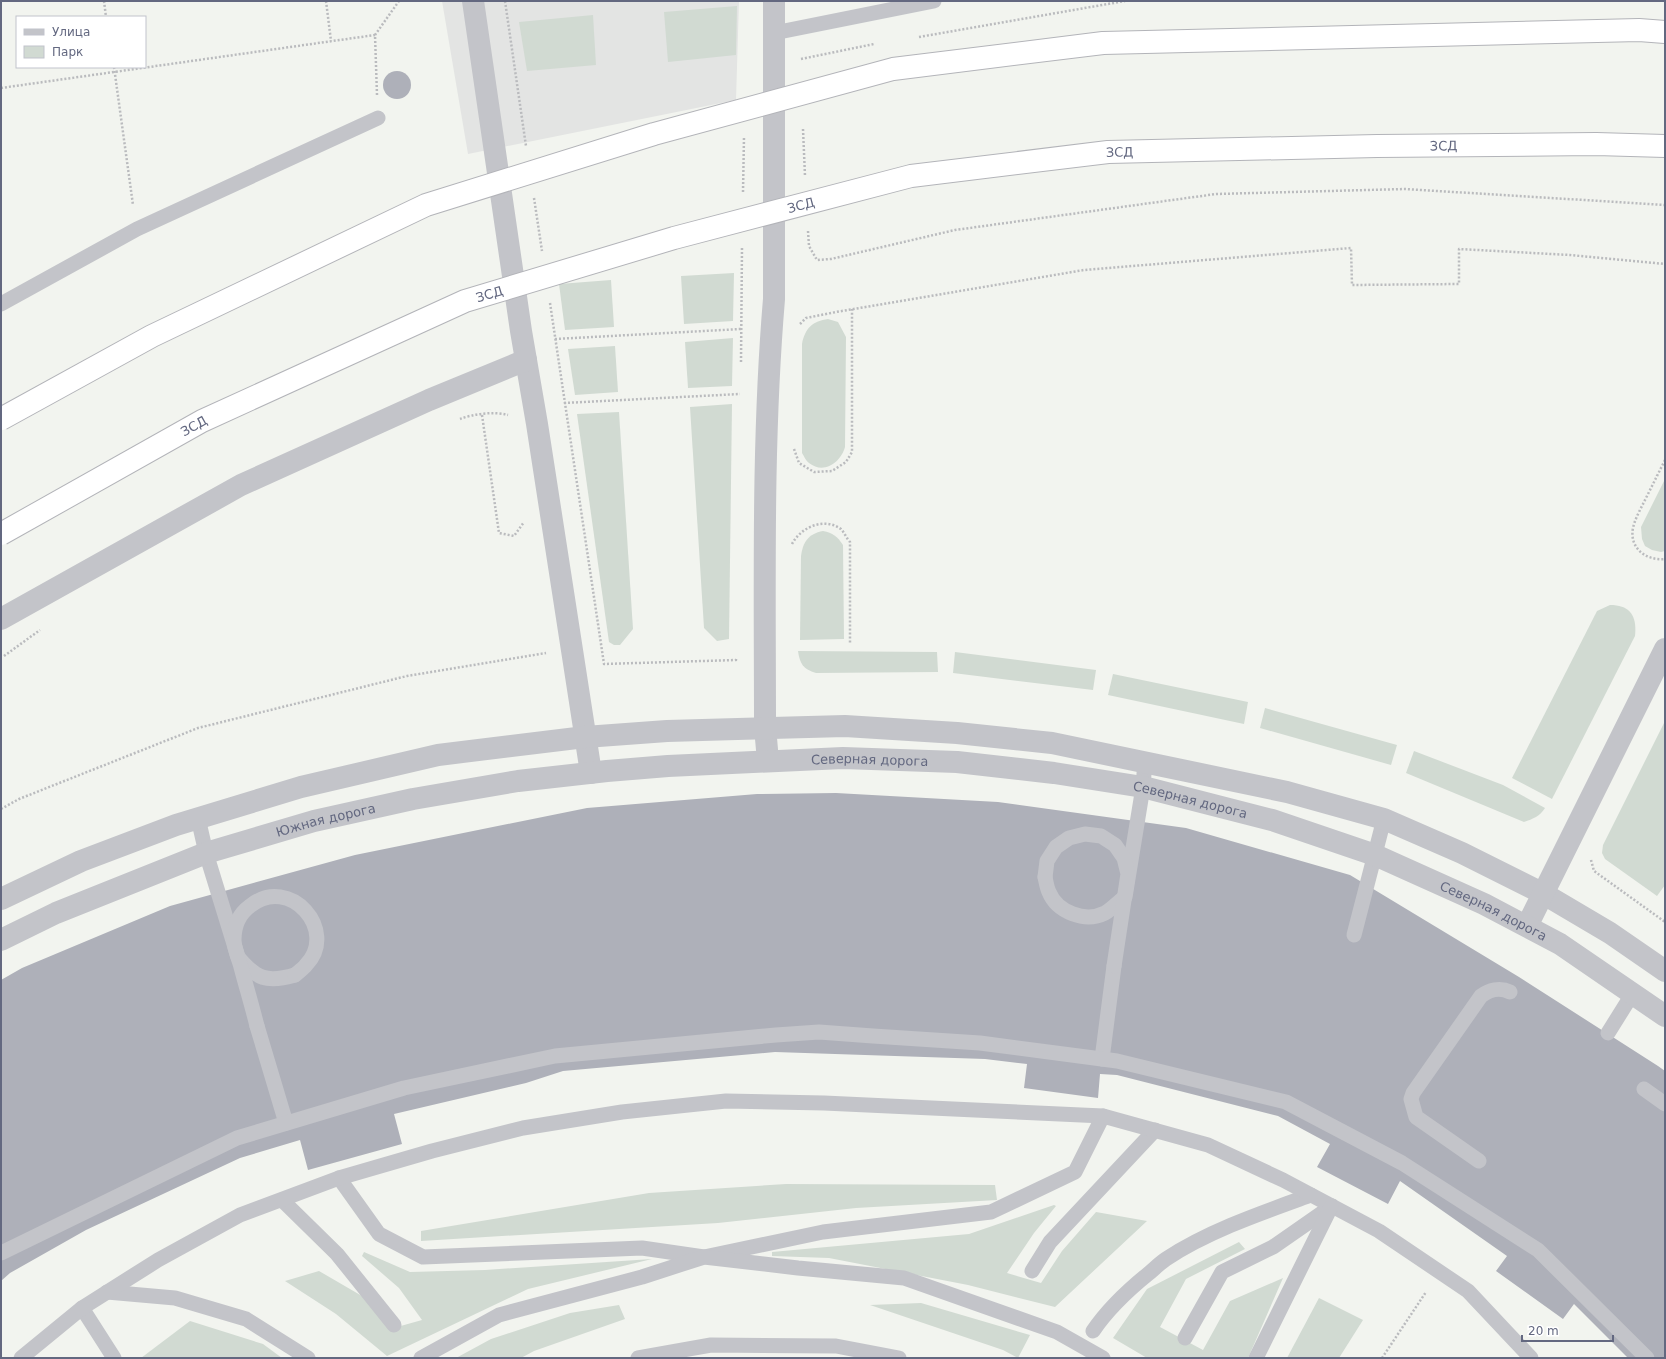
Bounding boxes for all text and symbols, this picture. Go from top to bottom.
legend [16,16,146,68]
text: Улица [52,25,90,39]
text: Парк [52,45,83,59]
street label: ЗСД [1430,138,1457,154]
street label: ЗСД [1106,144,1134,160]
street label: ЗСД [786,195,816,216]
street label: ЗСД [474,283,505,305]
street label: ЗСД [178,413,210,439]
street label: Северная дорога [811,751,929,769]
street label: Северная дорога [1132,779,1249,821]
street label: Южная дорога [274,801,377,840]
street label: Северная дорога [1438,878,1549,944]
scale bar [1522,1317,1613,1343]
text: 20 m [1528,1324,1559,1338]

